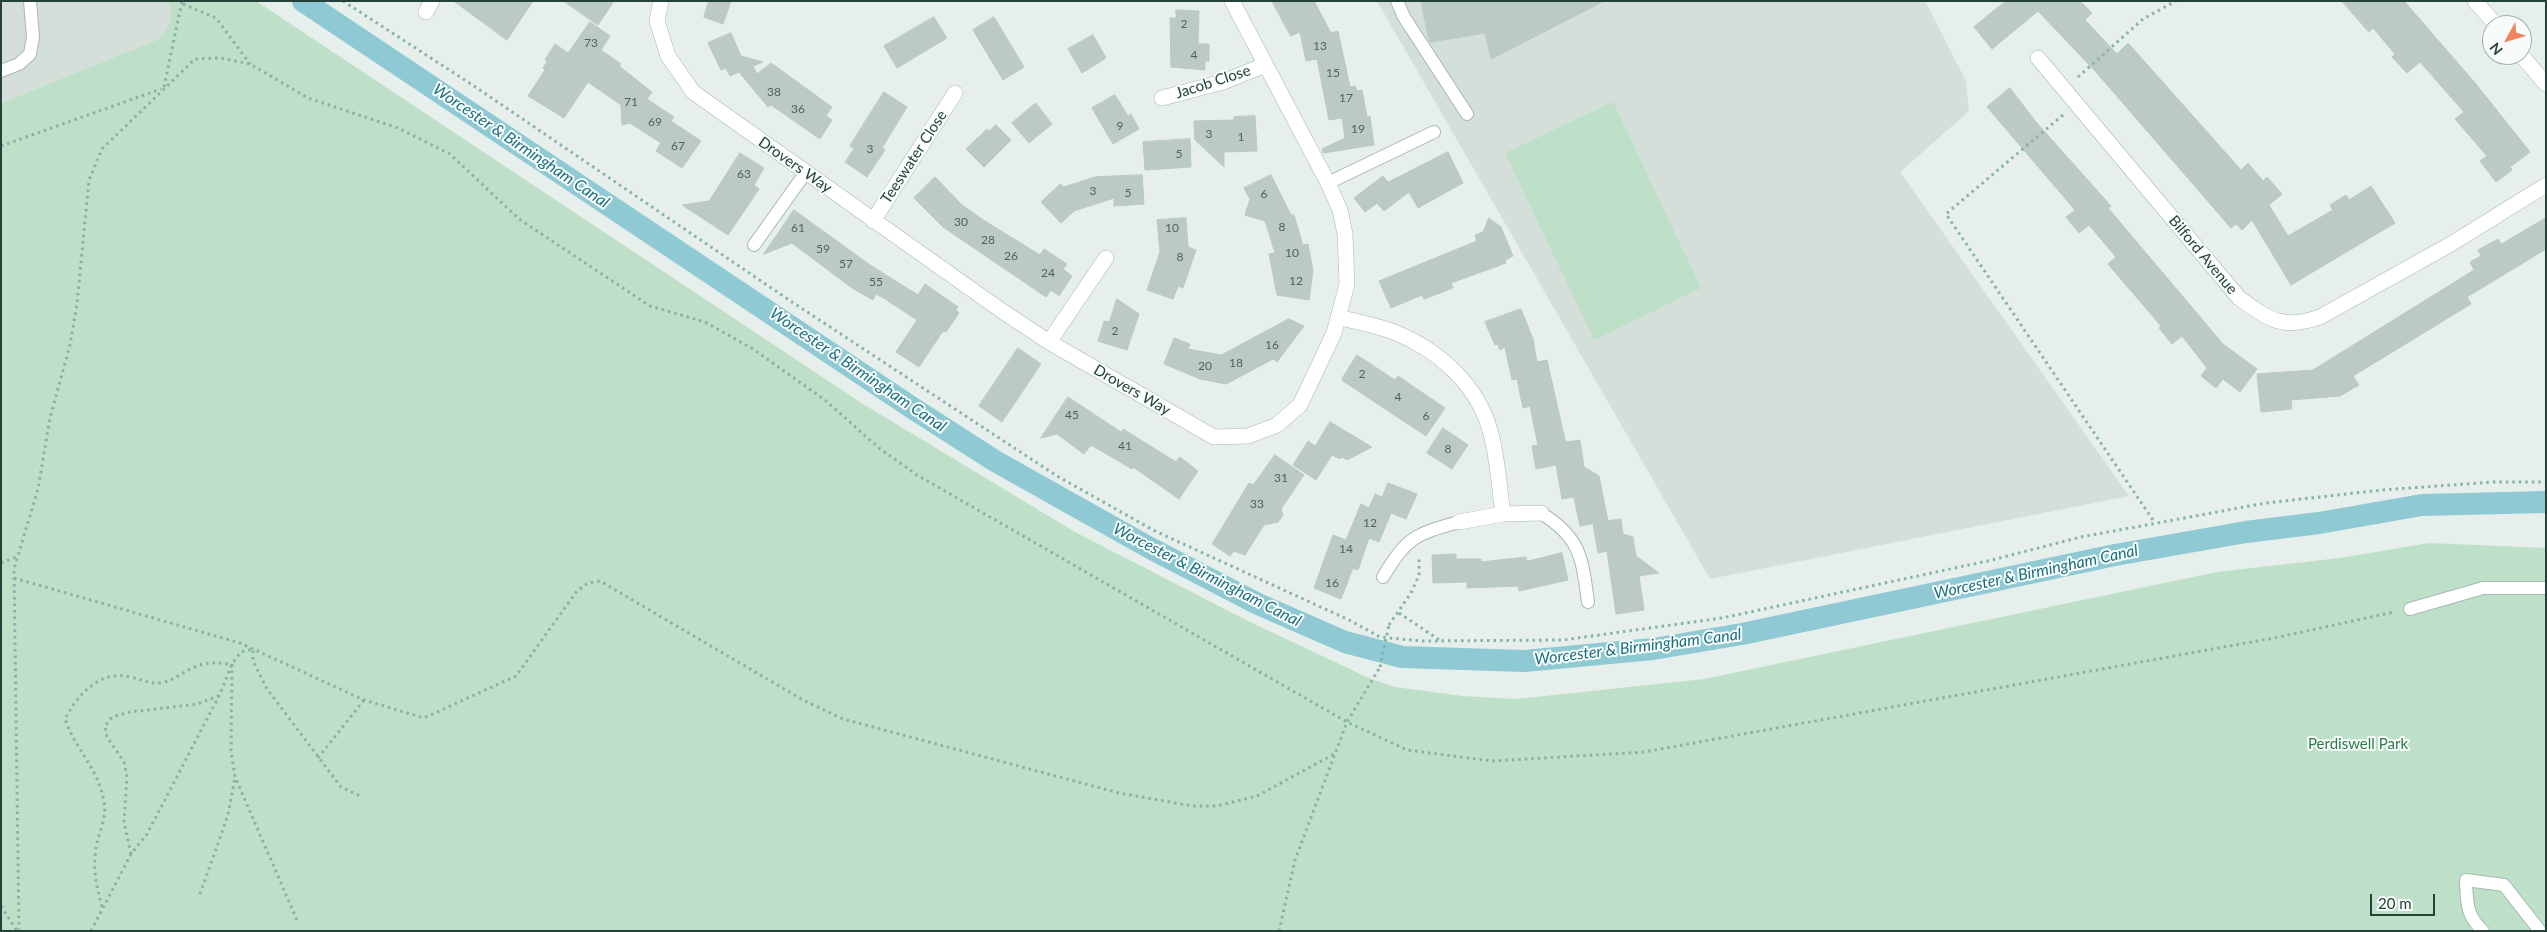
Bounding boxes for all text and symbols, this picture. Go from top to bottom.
north arrow [2482,15,2532,65]
house number: 2 [1181,17,1187,31]
house number: 73 [584,36,598,50]
house number: 13 [1313,39,1327,53]
text: N [2486,40,2506,59]
house number: 4 [1191,48,1197,62]
street label: Jacob Close [1173,61,1253,103]
house number: 15 [1326,66,1340,80]
water label: Worcester & Birmingham Canal [429,80,613,212]
house number: 38 [767,85,781,99]
house number: 17 [1339,91,1353,105]
house number: 71 [624,95,638,109]
house number: 36 [791,102,805,116]
street label: Teeswater Close [877,107,951,207]
house number: 69 [648,115,662,129]
house number: 9 [1117,119,1123,133]
house number: 19 [1351,122,1365,136]
house number: 3 [1206,127,1212,141]
house number: 1 [1238,130,1244,144]
street label: Drovers Way [755,133,835,197]
house number: 67 [671,139,685,153]
house number: 3 [867,142,873,156]
house number: 5 [1176,147,1182,161]
house number: 63 [737,167,751,181]
house number: 3 [1090,184,1096,198]
house number: 5 [1125,186,1131,200]
house number: 6 [1261,187,1267,201]
street label: Bilford Avenue [2165,212,2241,298]
house number: 30 [954,215,968,229]
house number: 8 [1279,220,1285,234]
house number: 61 [791,221,805,235]
house number: 10 [1165,221,1179,235]
house number: 28 [981,233,995,247]
house number: 59 [816,242,830,256]
house number: 10 [1285,246,1299,260]
house number: 26 [1004,249,1018,263]
house number: 8 [1177,250,1183,264]
house number: 57 [839,257,853,271]
house number: 24 [1041,266,1055,280]
house number: 12 [1289,274,1303,288]
house number: 55 [869,275,883,289]
water label: Worcester & Birmingham Canal [766,304,950,436]
house number: 2 [1112,324,1118,338]
house number: 16 [1265,338,1279,352]
house number: 18 [1229,356,1243,370]
house number: 20 [1198,359,1212,373]
street label: Drovers Way [1090,361,1174,419]
house number: 2 [1359,367,1365,381]
house number: 4 [1395,390,1401,404]
house number: 45 [1065,408,1079,422]
house number: 6 [1423,409,1429,423]
house number: 41 [1118,439,1132,453]
house number: 8 [1445,442,1451,456]
house number: 31 [1274,471,1288,485]
house number: 33 [1250,497,1264,511]
house number: 12 [1363,516,1377,530]
water label: Worcester & Birmingham Canal [1110,519,1304,631]
water label: Worcester & Birmingham Canal [1932,541,2140,603]
house number: 14 [1339,542,1353,556]
house number: 16 [1325,576,1339,590]
water label: Worcester & Birmingham Canal [1534,625,1742,669]
park label: Perdiswell Park [2308,735,2408,753]
scale bar [2372,884,2437,916]
text: 20 m [2378,894,2412,912]

